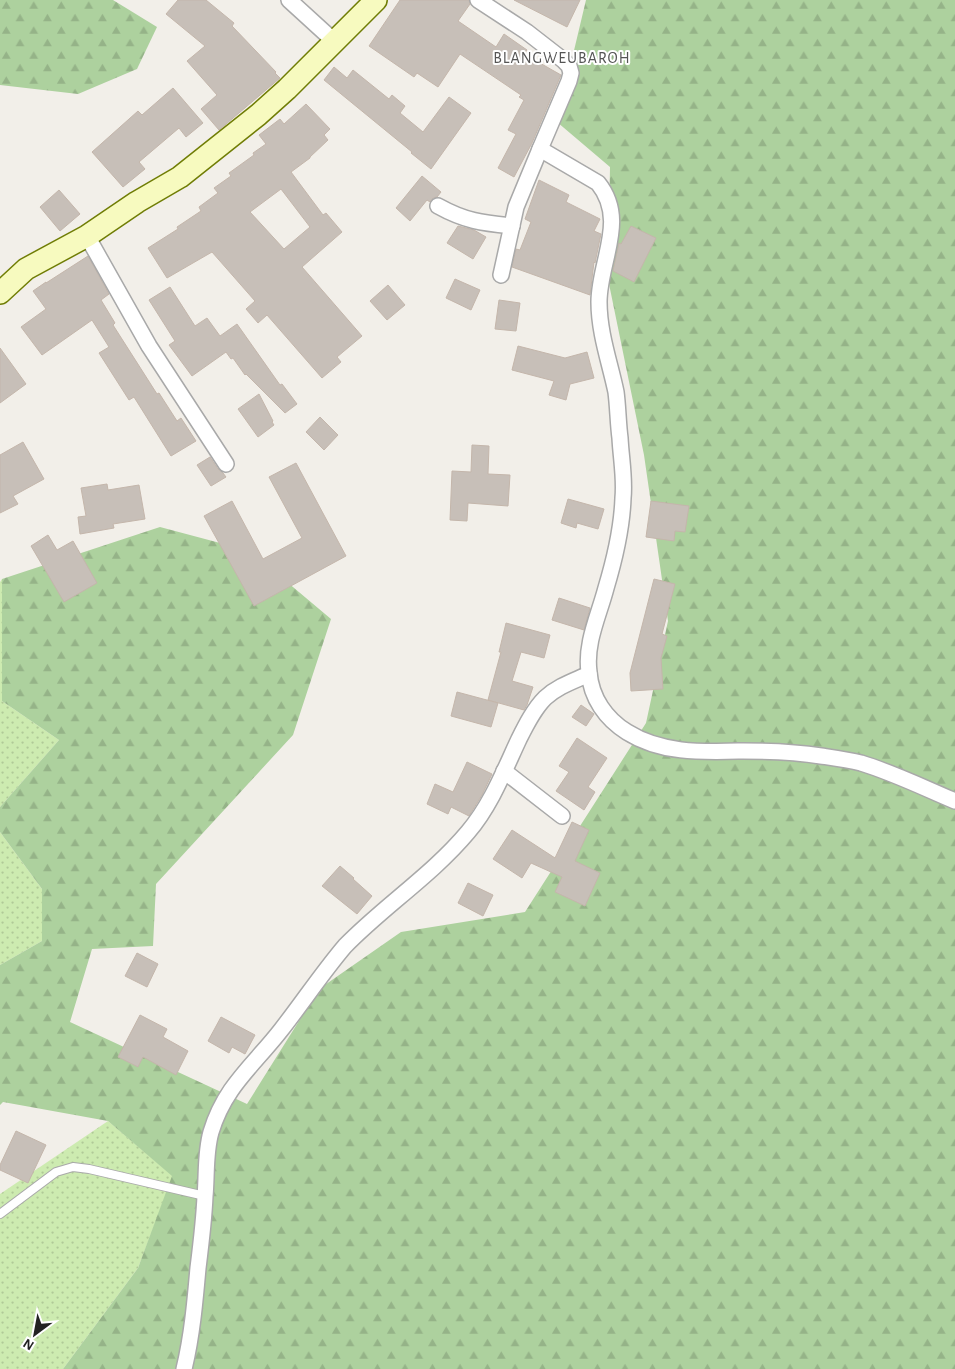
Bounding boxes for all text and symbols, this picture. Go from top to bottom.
district label: BLANGWEUBAROH [493,50,631,66]
north arrow [10,1309,60,1359]
text: N [21,1336,36,1353]

